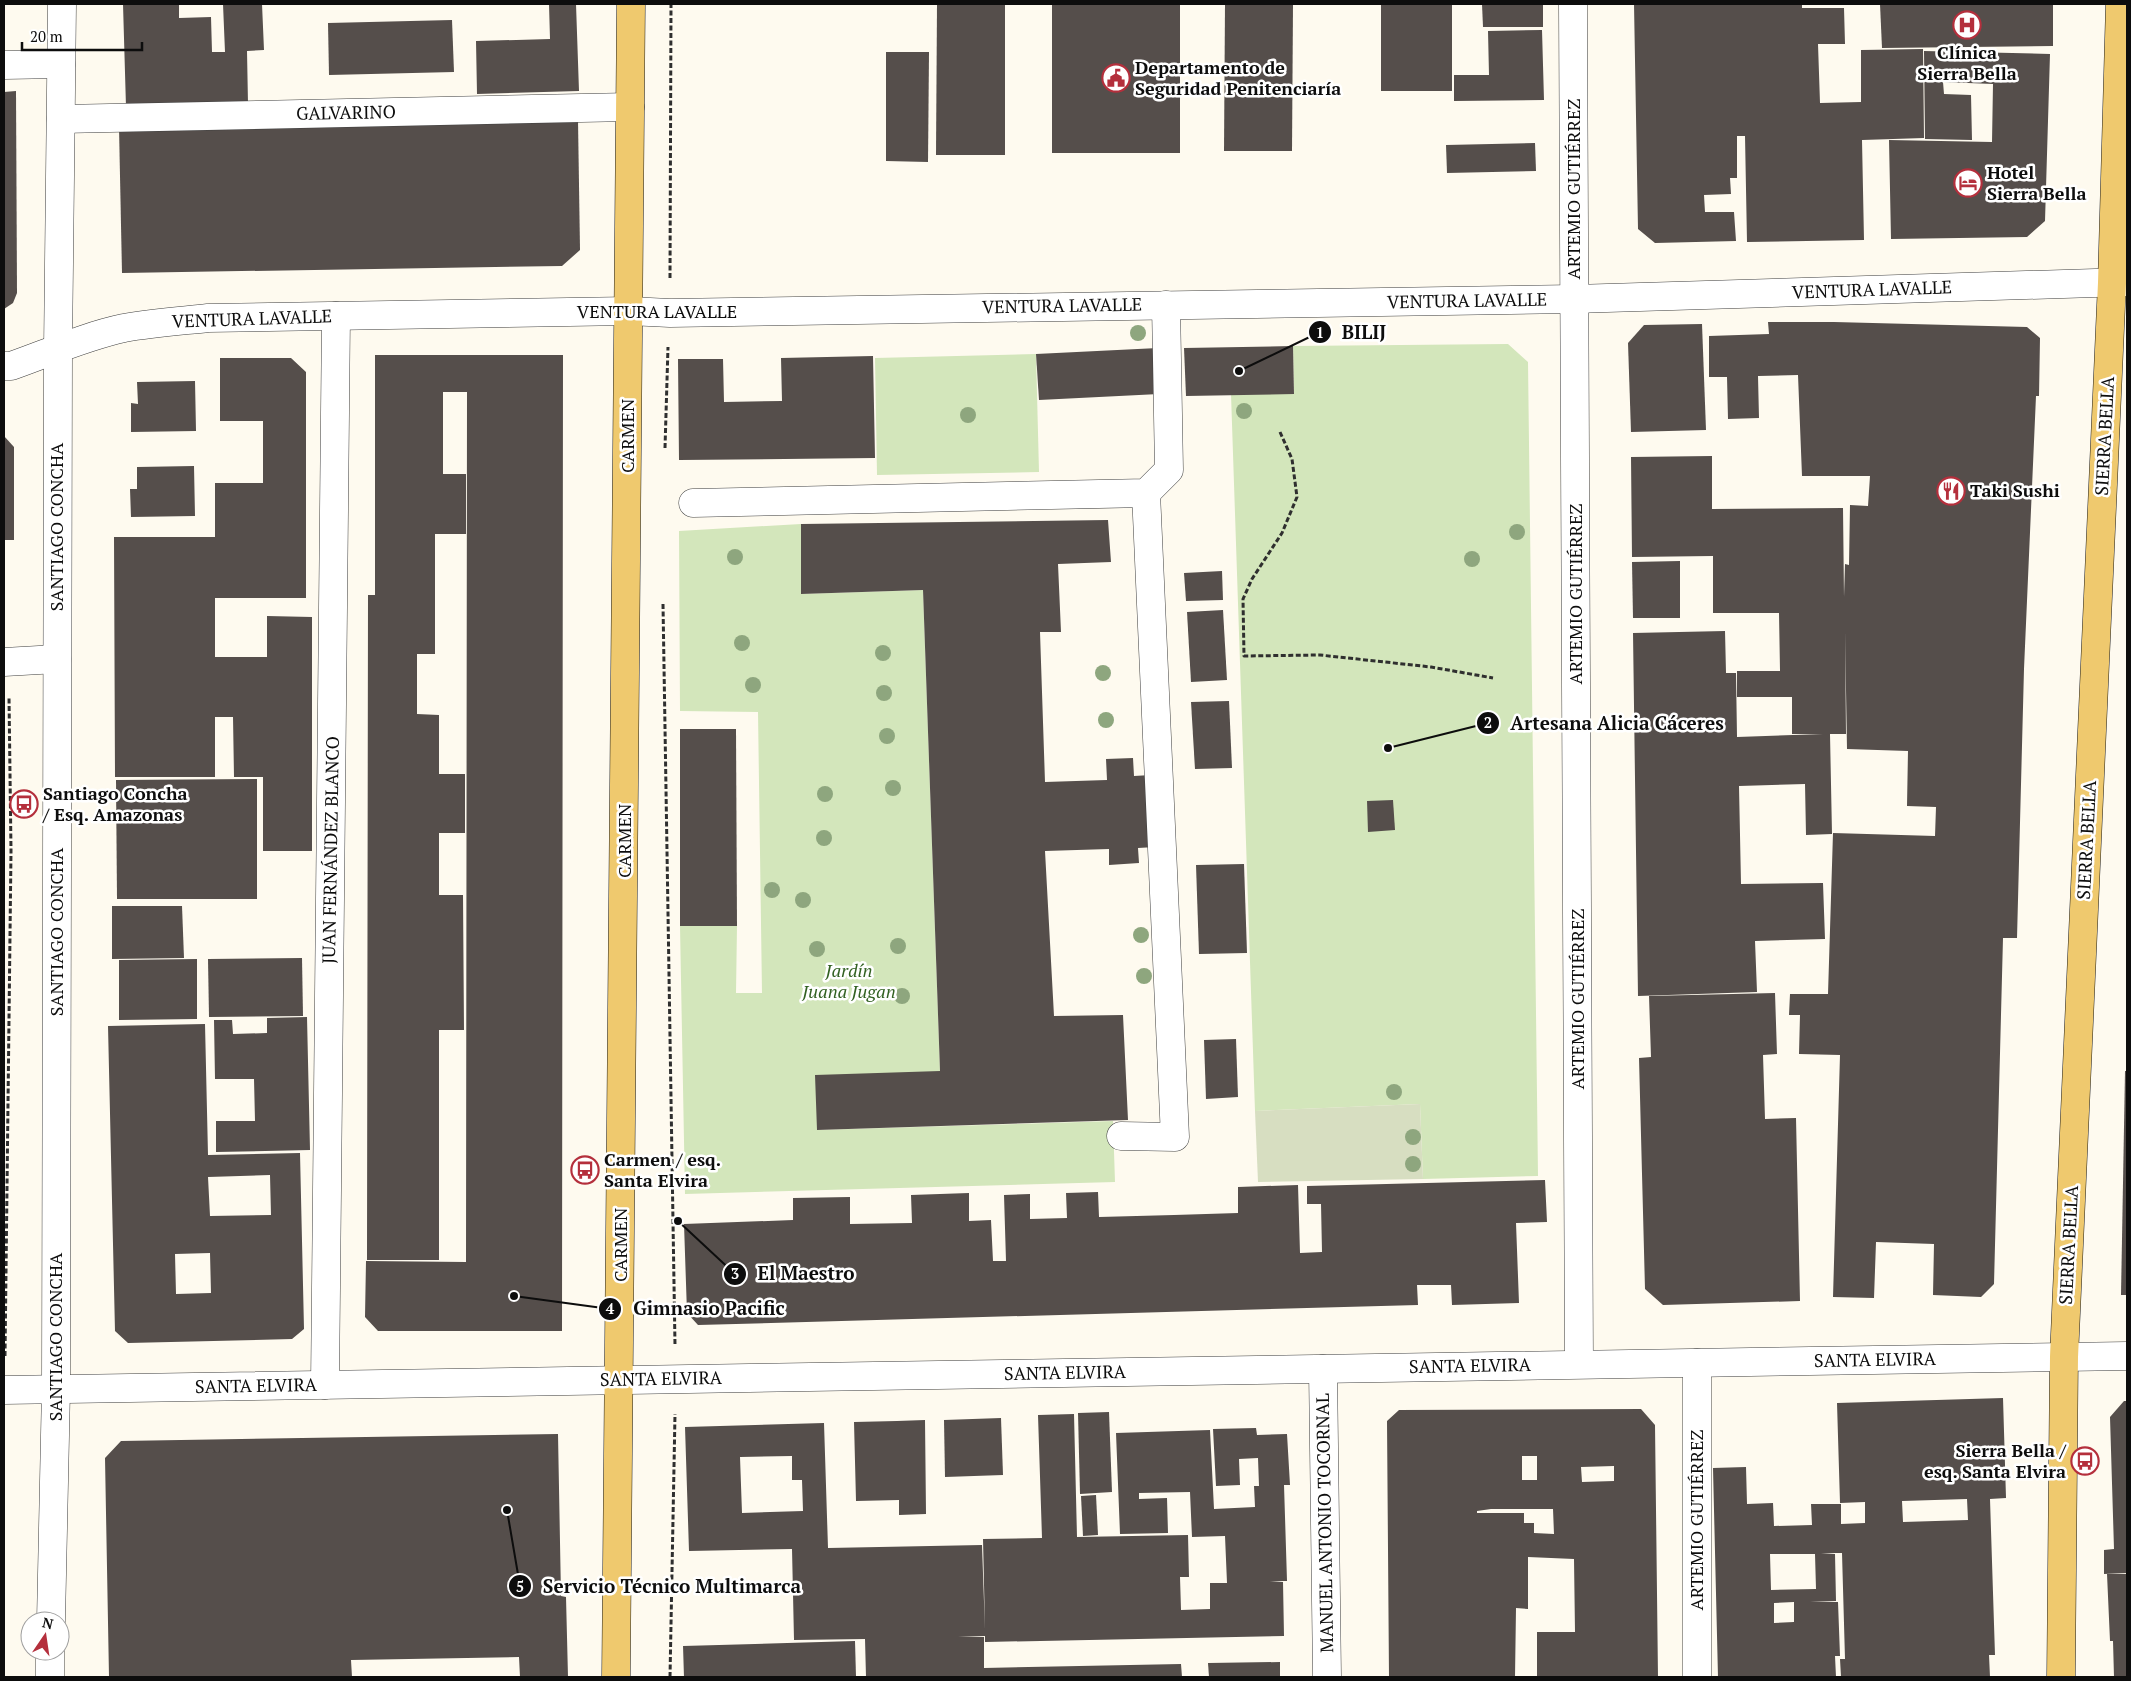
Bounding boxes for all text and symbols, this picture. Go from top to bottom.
hospital icon: Clínica Sierra Bella [1952,10,1982,40]
scale bar [22,20,142,52]
text: 20 m [30,26,63,46]
place label: Clínica Sierra Bella [1917,40,2017,85]
place label: Departamento de Seguridad Penitenciaría [1135,55,1341,100]
public building icon: Departamento de Seguridad Penitenciaría [1101,63,1131,93]
street label: GALVARINO [296,99,396,125]
street label: ARTEMIO GUTIÉRREZ [1561,99,1585,279]
place label: Hotel Sierra Bella [1987,160,2086,205]
hotel icon: Hotel Sierra Bella [1953,168,1983,198]
street label: VENTURA LAVALLE [1791,274,1952,304]
street label: VENTURA LAVALLE [1387,287,1547,313]
street label: VENTURA LAVALLE [982,292,1142,318]
street label: VENTURA LAVALLE [577,299,737,323]
street label: VENTURA LAVALLE [171,303,332,333]
callout: BILIJ [1307,315,1396,349]
text: BILIJ [1342,319,1386,344]
text: 1 [1316,322,1324,342]
street label: SIERRA BELLA [2089,375,2119,496]
street label: CARMEN [615,399,639,473]
street label: SANTIAGO CONCHA [44,442,68,611]
restaurant icon: Taki Sushi [1936,476,1966,506]
place label: Taki Sushi [1970,478,2060,502]
street label: ARTEMIO GUTIÉRREZ [1563,504,1587,684]
callout: Artesana Alicia Cáceres [1475,706,1734,740]
text: Artesana Alicia Cáceres [1510,710,1724,735]
text: 2 [1484,712,1492,732]
street label: JUAN FERNÁNDEZ BLANCO [316,736,344,964]
street label: SIERRA BELLA [2071,779,2101,900]
place label: Santiago Concha / Esq. Amazonas [42,781,187,826]
bus stop icon: Santiago Concha / Esq. Amazonas [9,789,39,819]
street label: CARMEN [612,804,636,878]
street label: SANTIAGO CONCHA [44,847,68,1016]
street label: ARTEMIO GUTIÉRREZ [1565,909,1589,1089]
park label: Jardín Juana Jugan [801,958,896,1003]
place label: Carmen / esq. Santa Elvira [604,1147,721,1192]
bus stop icon: Carmen / esq. Santa Elvira [570,1155,600,1185]
street label: SIERRA BELLA [2053,1184,2083,1305]
street label: CARMEN [608,1208,632,1282]
street label: SANTIAGO CONCHA [43,1252,67,1421]
callout: El Maestro [723,1257,865,1291]
text: El Maestro [757,1260,855,1285]
text: 3 [731,1263,739,1283]
callout: Gimnasio Pacific [598,1292,794,1326]
text: Gimnasio Pacific [633,1295,785,1320]
text: 4 [606,1298,615,1318]
street label: SANTA ELVIRA [1814,1346,1937,1372]
street label: SANTA ELVIRA [1409,1352,1532,1378]
street label: SANTA ELVIRA [1004,1359,1127,1385]
street label: SANTA ELVIRA [600,1365,723,1391]
street label: SANTA ELVIRA [195,1372,318,1398]
street label: MANUEL ANTONIO TOCORNAL [1310,1393,1338,1653]
street label: ARTEMIO GUTIÉRREZ [1684,1430,1708,1610]
place label: Sierra Bella / esq. Santa Elvira [1924,1438,2067,1483]
bus stop icon: Sierra Bella / esq. Santa Elvira [2070,1446,2100,1476]
callout: Servicio Técnico Multimarca [507,1569,811,1603]
text: Servicio Técnico Multimarca [543,1573,802,1598]
text: 5 [516,1576,524,1596]
north arrow [20,1611,70,1661]
text: N [41,1612,56,1633]

